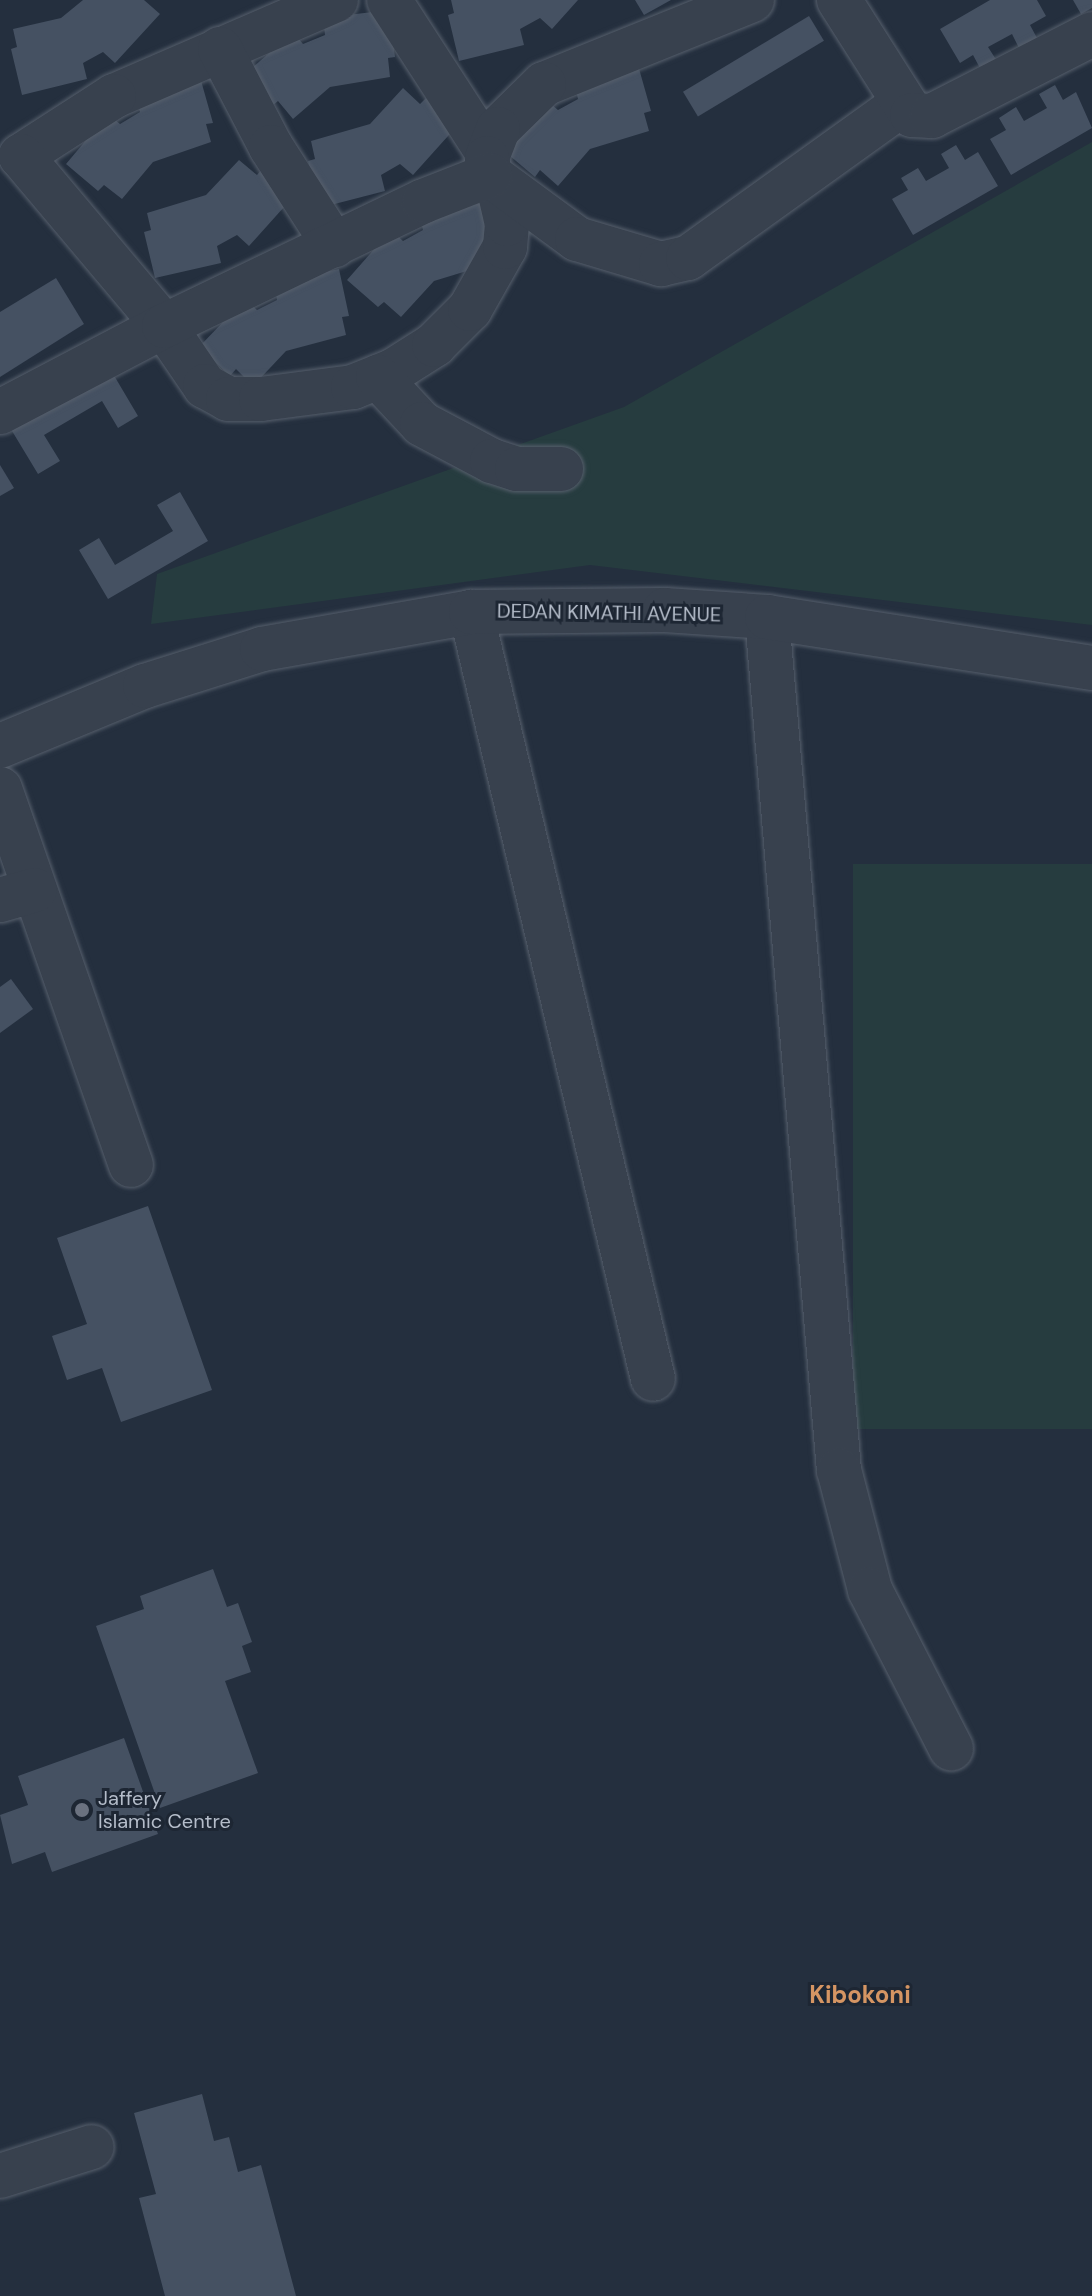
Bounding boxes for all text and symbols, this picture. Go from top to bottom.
street label: DEDAN KIMATHI AVENUE [497,599,721,627]
place label: Jaffery Islamic Centre [98,1786,231,1833]
marker: Jaffery Islamic Centre [73,1801,91,1819]
district label: Kibokoni [809,1981,911,2009]

